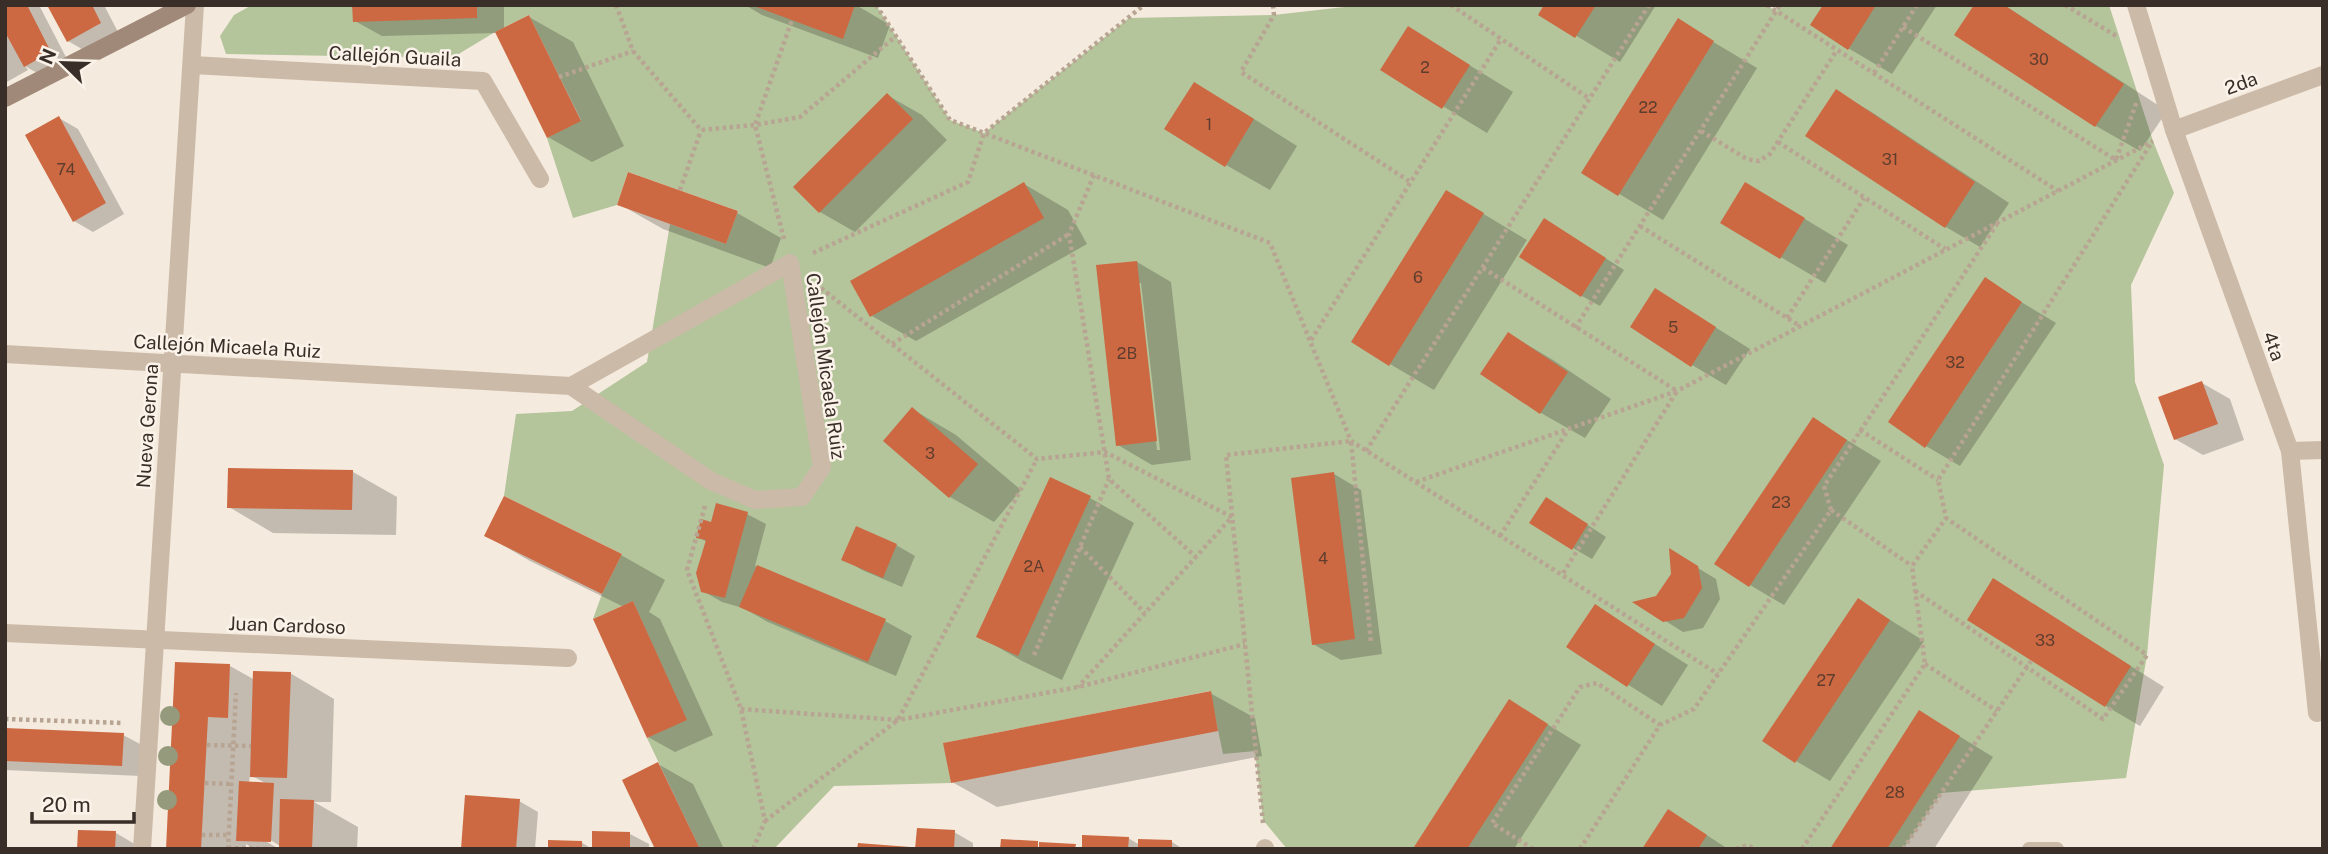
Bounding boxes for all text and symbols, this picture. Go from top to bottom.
north arrow [28,28,98,98]
street label: Callejón Guaila [328,42,462,70]
text: N [34,45,60,67]
house number: 30 [2029,50,2049,69]
house number: 2 [1420,58,1430,77]
street label: 2da [2222,67,2260,99]
house number: 22 [1638,98,1658,117]
house number: 1 [1206,115,1212,134]
house number: 31 [1882,150,1898,169]
house number: 74 [56,160,76,179]
house number: 6 [1413,268,1423,287]
street label: Callejón Micaela Ruiz [802,271,850,461]
house number: 5 [1668,318,1678,337]
street label: 4ta [2259,328,2289,364]
street label: Callejón Micaela Ruiz [133,330,321,362]
house number: 2B [1117,344,1137,363]
house number: 32 [1945,353,1965,372]
street label: Nueva Gerona [132,363,162,489]
house number: 3 [925,444,935,463]
house number: 23 [1771,493,1791,512]
house number: 4 [1318,549,1328,568]
house number: 2A [1024,557,1044,576]
street label: Juan Cardoso [228,612,346,638]
house number: 33 [2035,631,2055,650]
house number: 27 [1816,671,1836,690]
scale bar [32,780,133,824]
house number: 28 [1885,783,1905,802]
text: 20 m [42,792,91,817]

